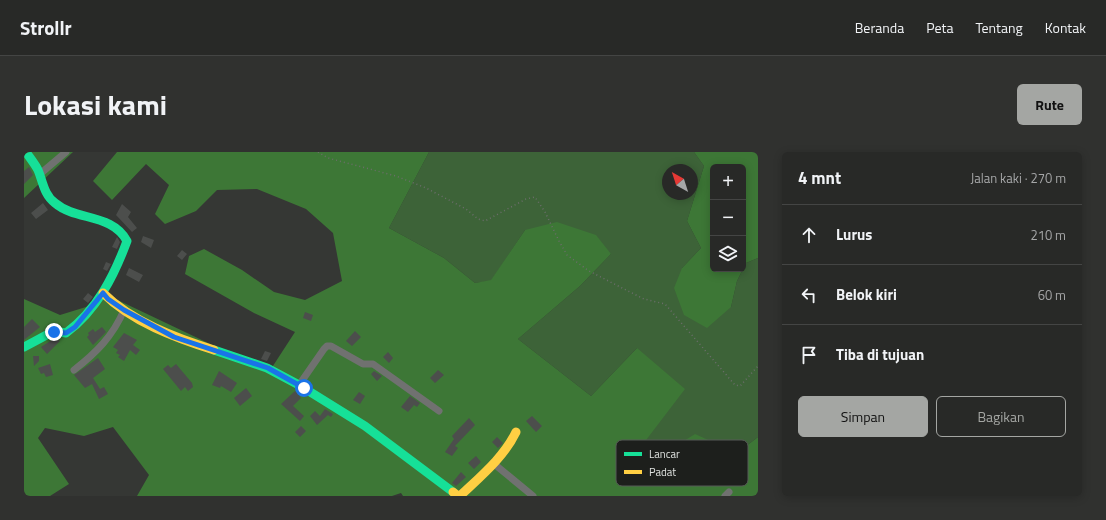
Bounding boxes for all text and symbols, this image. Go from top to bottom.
text: Strollr [20,13,72,42]
text: Beranda [855,17,904,38]
text: Peta [926,17,953,38]
text: Tentang [975,17,1023,38]
text: Kontak [1045,17,1086,38]
text: Lokasi kami [24,83,167,126]
button: Rute [1017,84,1082,125]
north arrow [662,164,698,200]
map controls [710,164,746,272]
button: + [710,164,746,200]
text: 4 mnt [798,165,841,191]
text: Jalan kaki · 270 m [970,168,1066,188]
button: − [710,200,746,236]
text: Lurus [836,223,872,246]
icon: ahead [798,224,820,246]
text: 210 m [1030,225,1066,245]
button: layers [710,236,746,272]
text: Belok kiri [836,283,897,306]
icon: left [798,284,820,306]
text: 60 m [1038,285,1066,305]
route end [45,323,63,341]
text: Tiba di tujuan [836,343,924,366]
icon: arrive [798,344,820,366]
route start [295,379,313,397]
button: Simpan [798,396,928,437]
button: Bagikan [936,396,1066,437]
legend [616,440,748,486]
text: Lancar [649,446,680,462]
text: Padat [649,464,676,480]

